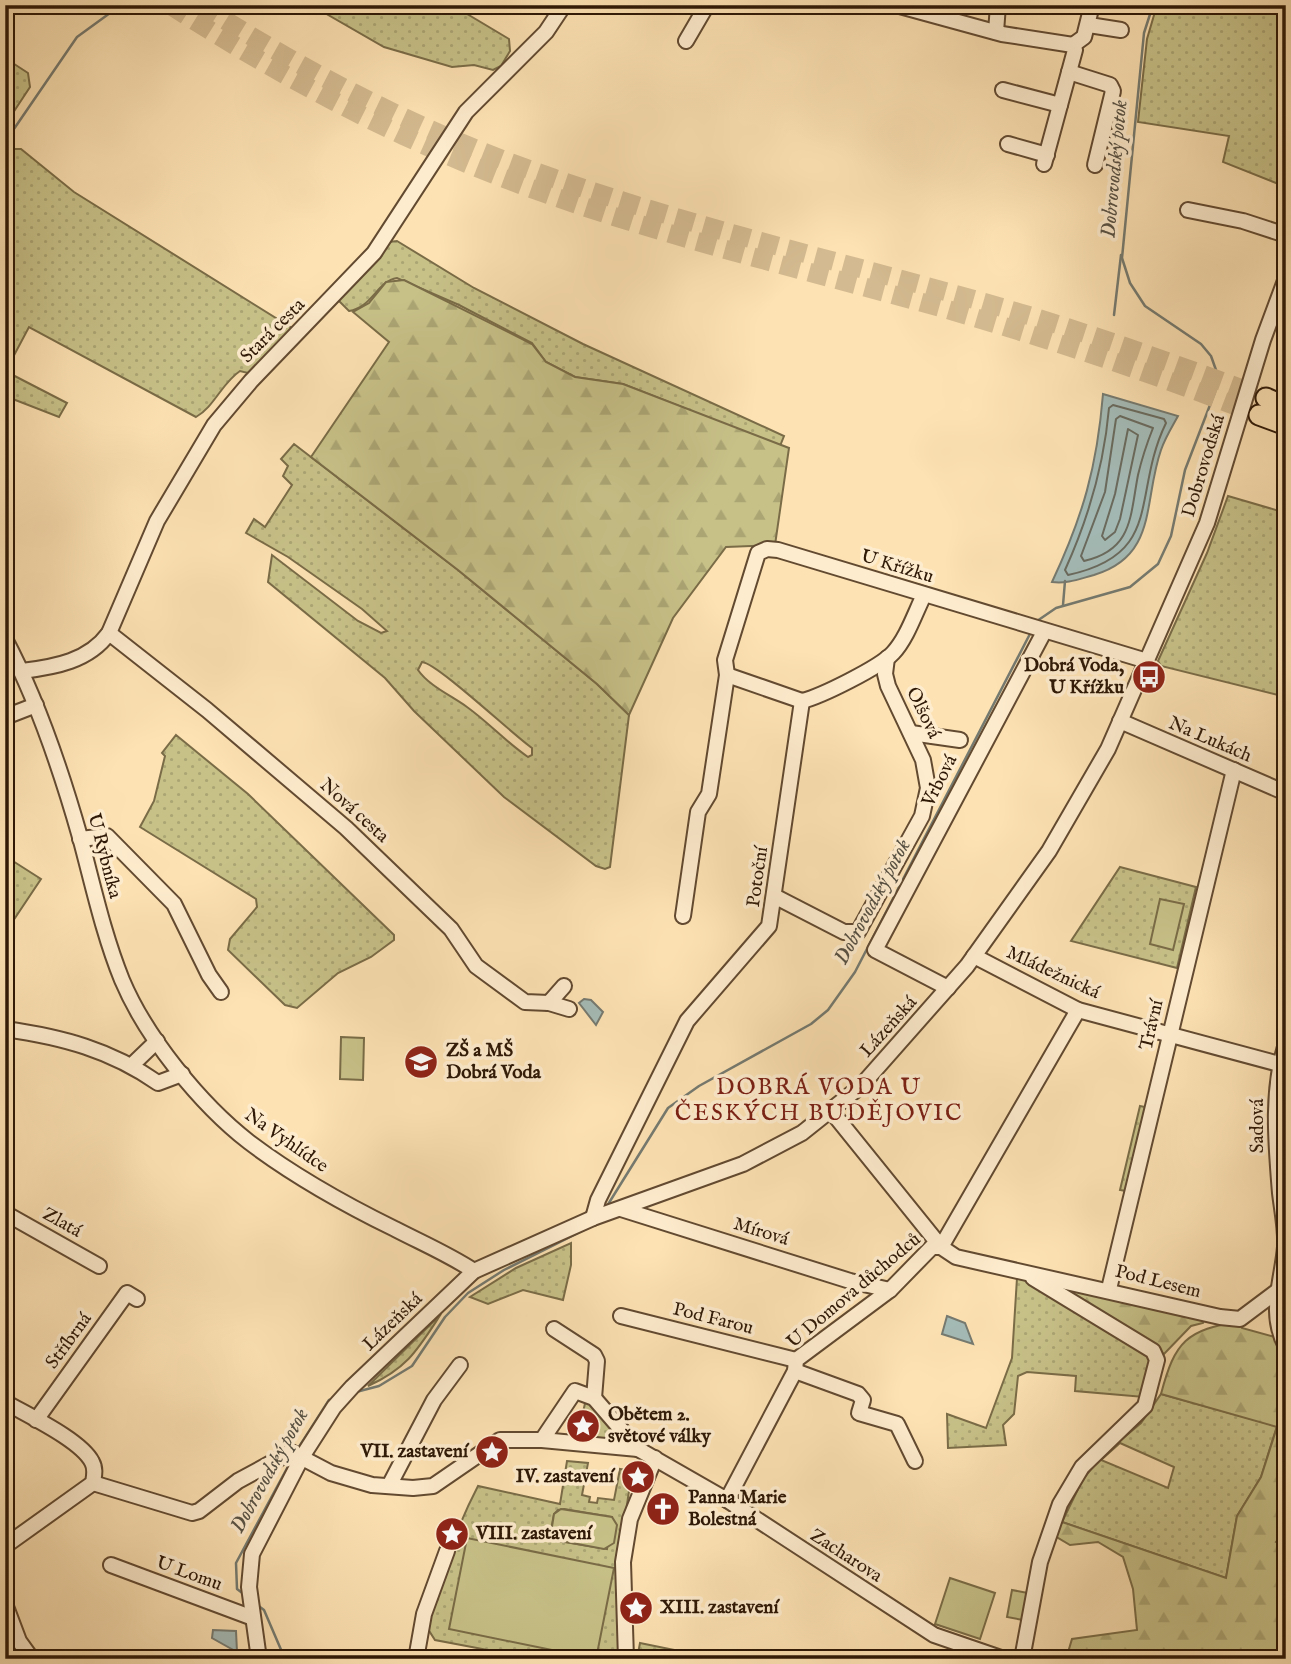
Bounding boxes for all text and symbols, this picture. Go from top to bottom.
water label: Dobrovodský potok [1096,98,1135,239]
street label: Stará cesta [235,293,311,369]
street label: Dobrovodská [1177,411,1231,520]
street label: U Křížku [858,545,936,589]
place label: Dobrá Voda, U Křížku [1024,654,1124,700]
bus stop icon: Dobrá Voda, U Křížku [1130,658,1168,696]
street label: Olšová [900,683,946,743]
street label: Na Lukách [1165,712,1255,768]
street label: Vrbová [916,750,964,812]
street label: Nová cesta [314,774,394,849]
street label: U Rybníka [81,811,127,902]
water label: Dobrovodský potok [829,834,918,969]
street label: Potoční [742,843,774,909]
street label: Mládežnická [1002,941,1104,1005]
street label: Lázeňská [855,991,923,1063]
street label: Trávní [1135,996,1170,1053]
place label: ZŠ a MŠ Dobrá Voda [446,1038,542,1085]
school or university icon: ZŠ a MŠ Dobrá Voda [402,1043,440,1081]
district label: DOBRÁ VODA U ČESKÝCH BUDĚJOVIC [675,1072,963,1128]
street label: Sadová [1246,1098,1270,1153]
street label: Na Vyhlídce [239,1103,333,1179]
street label: Zlatá [38,1202,87,1244]
street label: Mírová [730,1212,792,1252]
street label: U Domova důchodců [782,1228,926,1354]
street label: Pod Lesem [1113,1260,1204,1304]
street label: Lázeňská [358,1287,429,1356]
street label: Pod Farou [670,1297,756,1341]
street label: Stříbrná [41,1308,98,1374]
water label: Dobrovodský potok [225,1403,316,1538]
place label: Obětem 2. světové války [608,1403,711,1449]
place icon: Obětem 2. světové války [564,1407,602,1445]
place icon: VII. zastavení [473,1433,511,1471]
place label: VII. zastavení [360,1440,470,1464]
place icon: IV. zastavení [619,1458,657,1496]
place label: IV. zastavení [516,1465,616,1489]
place label: Panna Marie Bolestná [688,1486,787,1532]
church icon: Panna Marie Bolestná [644,1490,682,1528]
place icon: VIII. zastavení [433,1515,471,1553]
place label: VIII. zastavení [475,1522,594,1546]
street label: Zacharova [805,1524,887,1589]
street label: U Lomu [153,1551,225,1597]
place icon: XIII. zastavení [617,1589,655,1627]
place label: XIII. zastavení [659,1596,780,1620]

